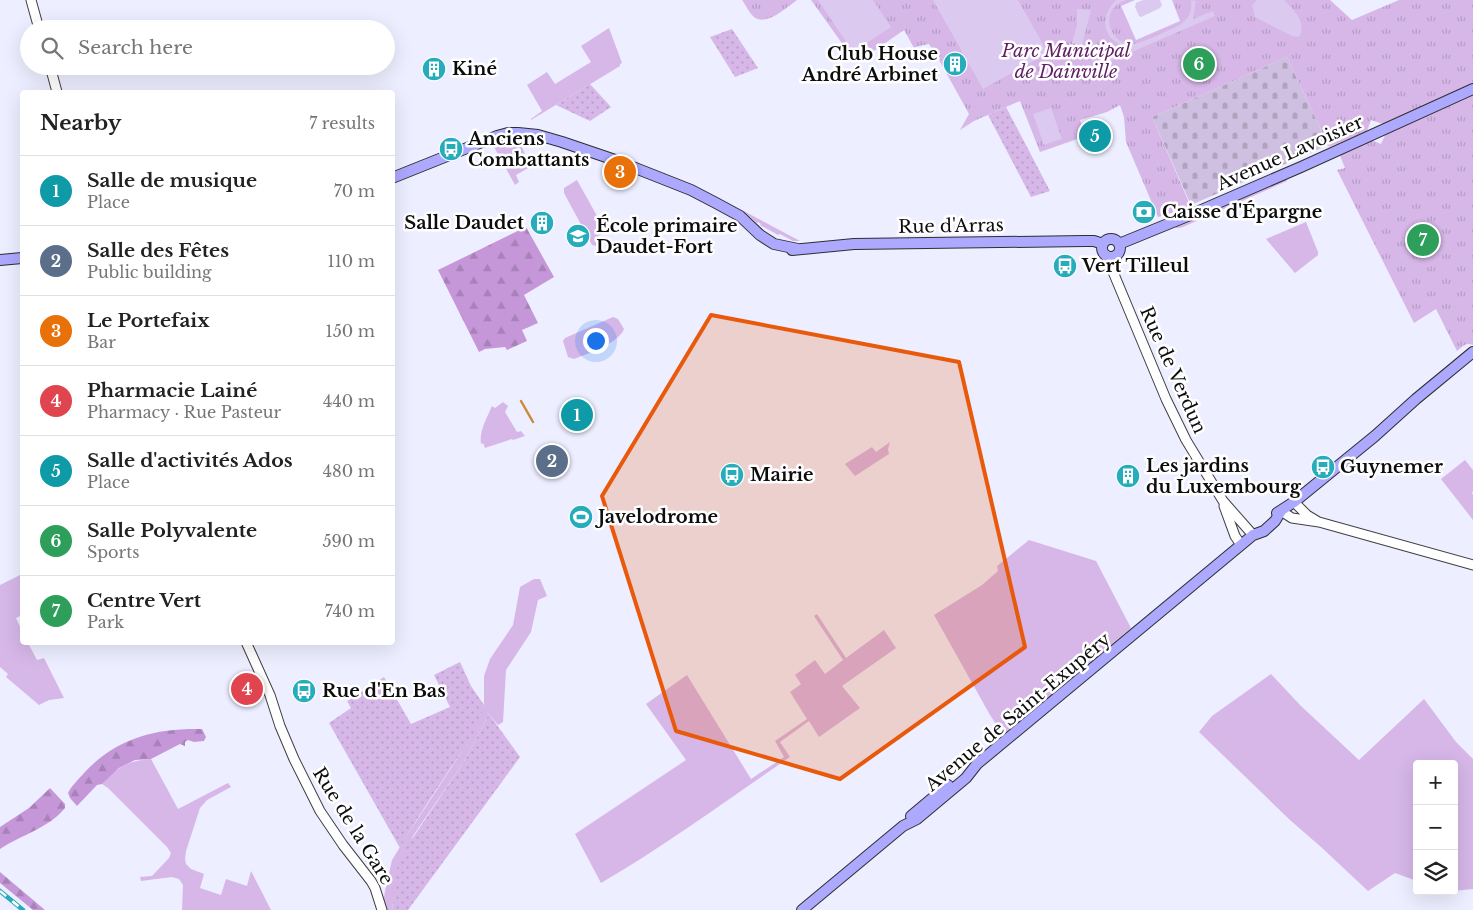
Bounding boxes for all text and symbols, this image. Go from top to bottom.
search box [20,20,395,75]
icon: search [38,34,66,62]
text: Search here [78,36,193,59]
park label: Parc Municipal de Dainville [1001,40,1131,83]
place label: Club House André Arbinet [801,43,938,86]
pin: 6 [1183,45,1215,83]
building icon: Club House André Arbinet [942,51,968,77]
building icon: Kiné [421,56,447,82]
place label: Kiné [452,58,497,80]
text: Nearby [40,110,121,136]
street label: Avenue Lavoisier [1212,111,1367,196]
text: 7 results [309,113,375,133]
pin: 5 [1079,117,1111,155]
place label: Anciens Combattants [467,128,590,171]
bus stop icon: Anciens Combattants [438,136,464,162]
pin: 3 [604,153,636,191]
text: Salle de musique [87,169,257,192]
text: 1 [53,181,59,201]
text: 70 m [334,181,375,201]
text: Place [87,192,130,212]
bank icon: Caisse d'Épargne [1131,199,1157,225]
place label: Caisse d'Épargne [1162,200,1322,223]
building icon: Salle Daudet [529,210,555,236]
place label: Salle Daudet [404,212,524,234]
place label: École primaire Daudet-Fort [596,214,738,258]
street label: Rue d'Arras [898,214,1004,238]
pin: 7 [1407,221,1439,259]
school or university icon: École primaire Daudet-Fort [565,223,591,249]
text: Salle des Fêtes [87,239,229,262]
text: 2 [51,251,61,271]
text: 110 m [328,251,375,271]
bus stop icon: Vert Tilleul [1052,253,1078,279]
place label: Vert Tilleul [1081,255,1190,277]
text: Public building [87,262,212,282]
street label: Rue de Verdun [1135,303,1211,437]
text: Le Portefaix [87,309,210,332]
text: 3 [51,321,61,341]
text: 150 m [326,321,375,341]
your location [583,328,609,354]
text: Bar [87,332,116,352]
text: Pharmacie Lainé [87,379,257,402]
text: 4 [51,391,61,411]
text: 440 m [323,391,375,411]
pin: 1 [561,396,593,434]
text: Pharmacy · Rue Pasteur [87,402,281,422]
pin: 2 [536,442,568,480]
text: Salle d'activités Ados [87,449,293,472]
bus stop icon: Guynemer [1310,454,1336,480]
place label: Les jardins du Luxembourg [1146,455,1302,498]
place label: Guynemer [1340,456,1443,478]
text: 5 [51,461,61,481]
text: 480 m [323,461,375,481]
bus stop icon: Mairie [719,462,745,488]
building icon: Les jardins du Luxembourg [1115,463,1141,489]
place label: Mairie [750,464,813,486]
text: Place [87,472,130,492]
sports icon: Javelodrome [568,504,594,530]
place label: Javelodrome [594,506,718,528]
text: Salle Polyvalente [87,519,257,542]
text: 6 [51,531,61,551]
text: 590 m [322,531,375,551]
text: Sports [87,542,140,562]
text: Centre Vert [87,589,201,612]
text: 7 [52,601,60,621]
text: 740 m [325,601,375,621]
text: Park [87,612,124,632]
street label: Avenue de Saint-Exupéry [920,628,1116,797]
pin: 4 [231,670,263,708]
bus stop icon: Rue d'En Bas [291,678,317,704]
place label: Rue d'En Bas [322,680,446,702]
map controls [1413,760,1458,895]
button: + [1413,760,1458,805]
street label: Rue de la Gare [308,763,398,889]
button: − [1413,805,1458,850]
button: layers [1413,850,1458,895]

